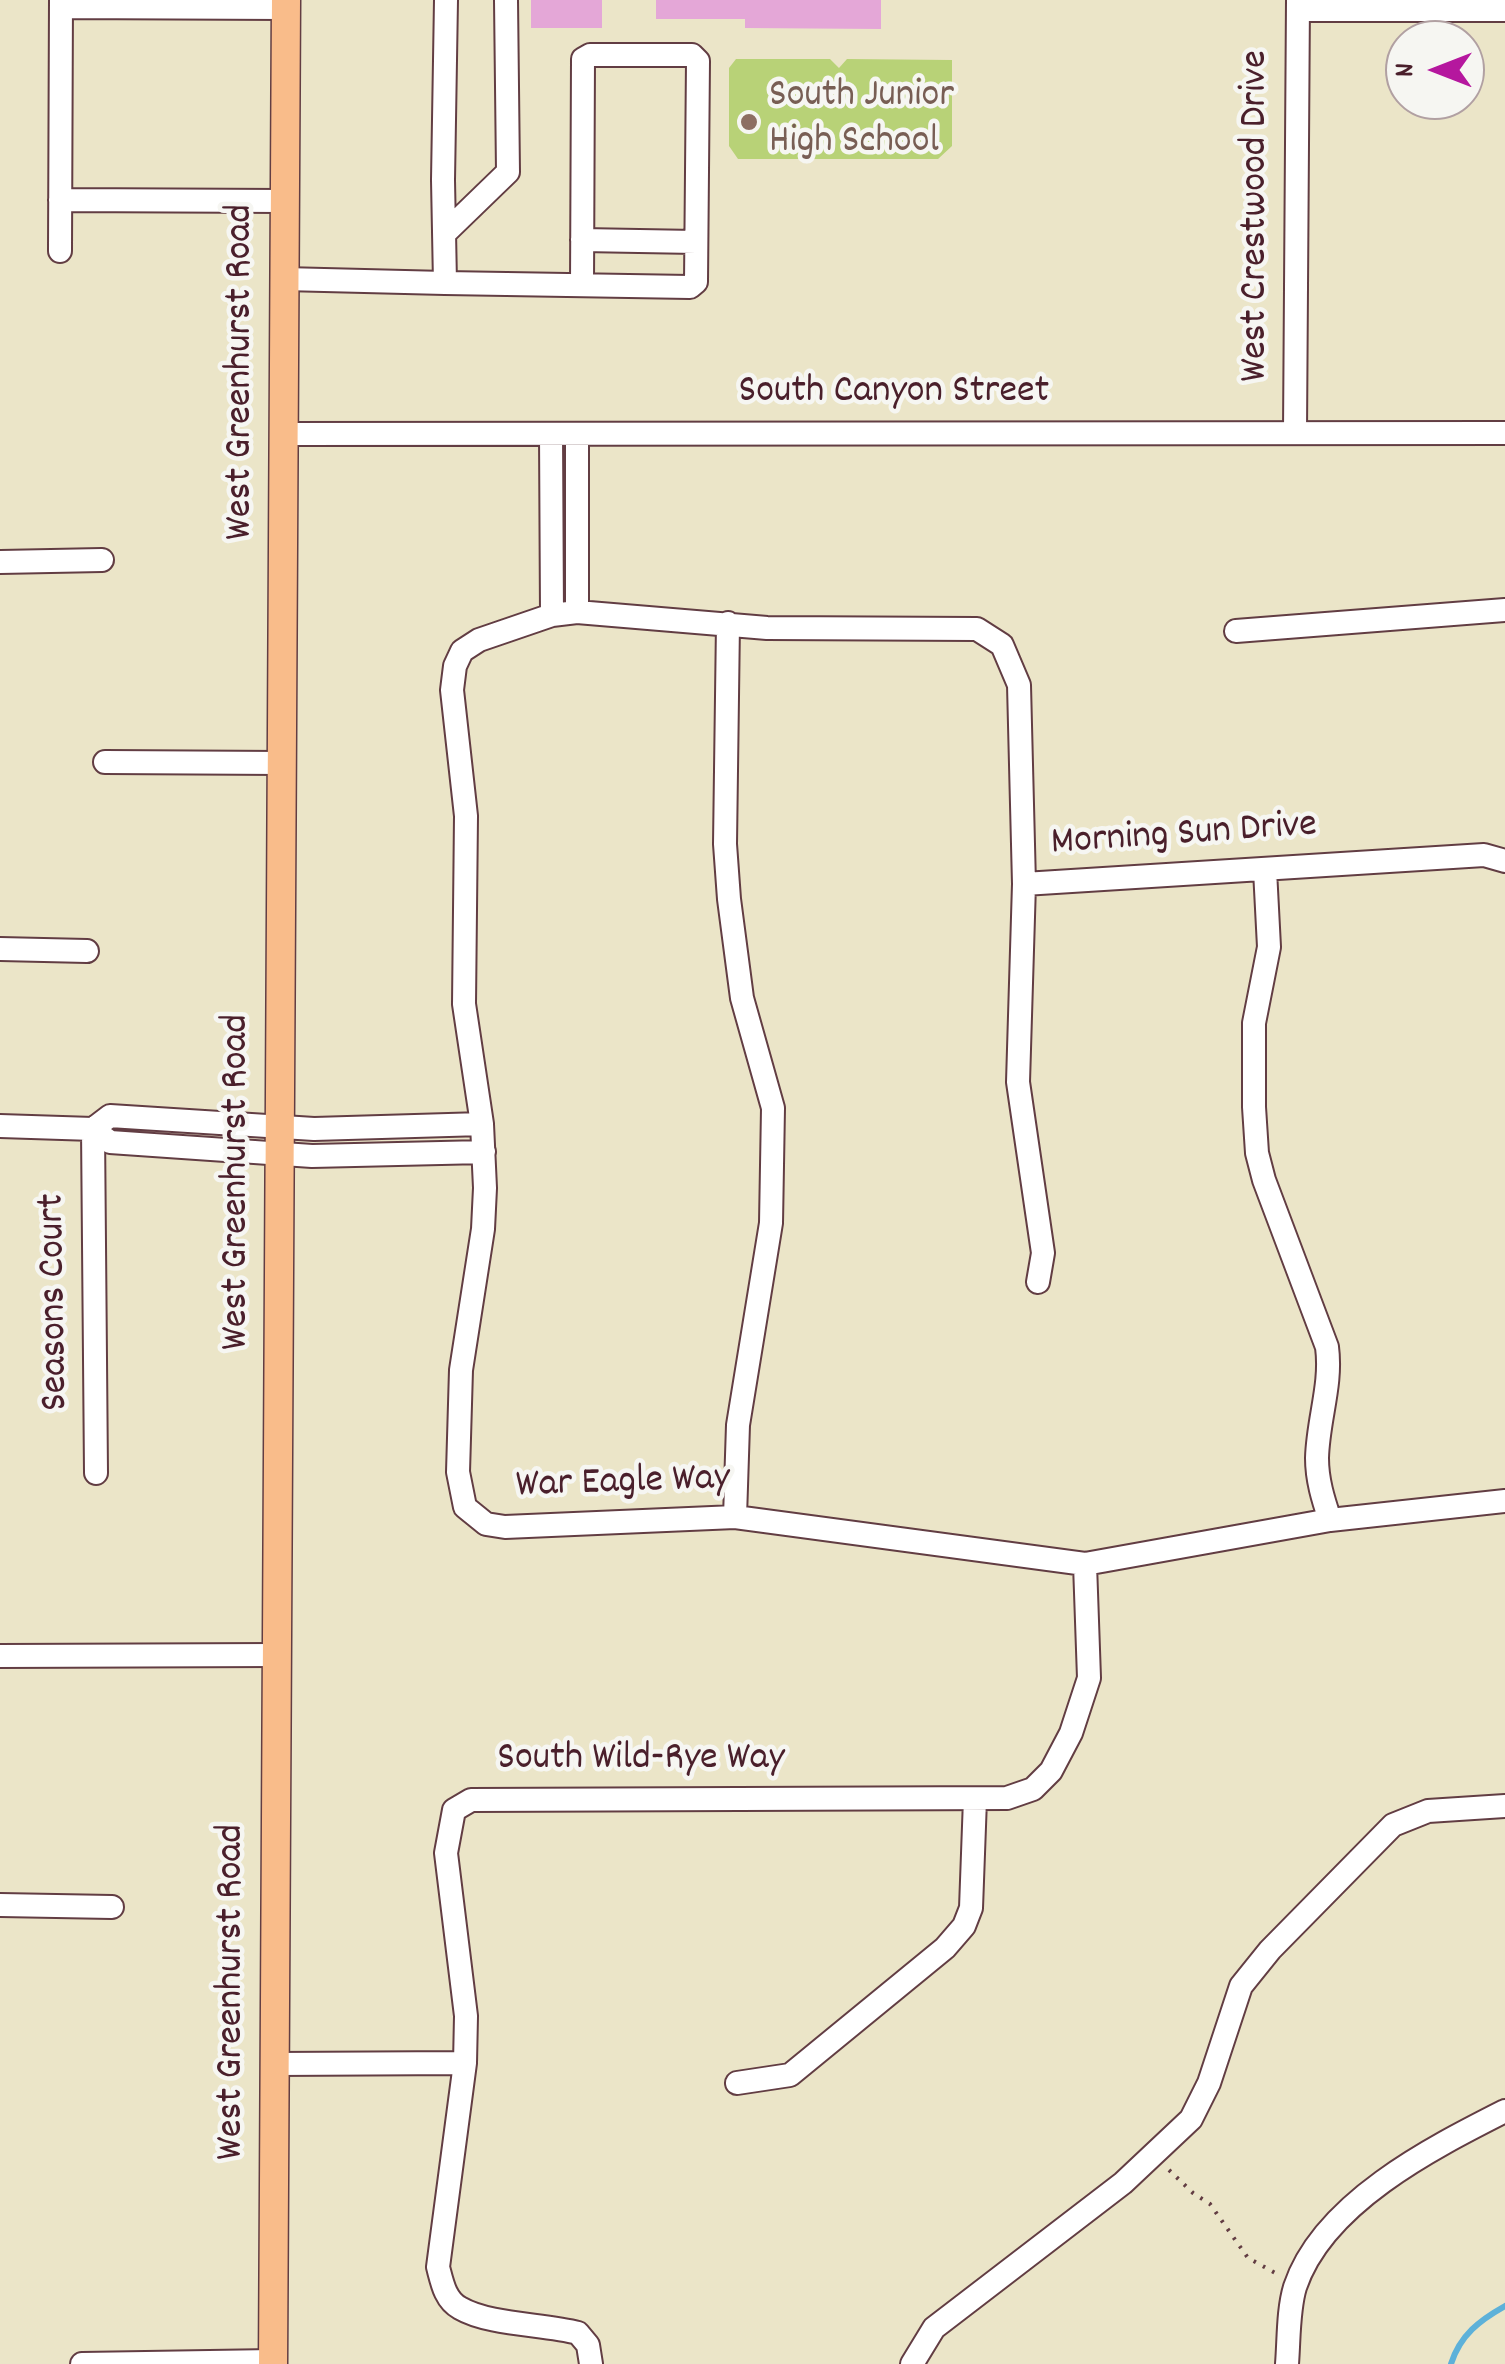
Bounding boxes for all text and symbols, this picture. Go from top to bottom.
north arrow [1385,20,1485,120]
street label: West Crestwood Drive [1235,50,1283,382]
text: N [1387,63,1427,77]
place label: South Junior High School [769,75,954,169]
marker: South Junior High School [738,111,760,133]
street label: West Greenhurst Road [220,204,268,540]
street label: South Canyon Street [739,371,1049,419]
street label: Morning Sun Drive [1049,804,1319,870]
street label: West Greenhurst Road [216,1014,264,1350]
street label: Seasons Court [31,1193,83,1411]
street label: War Eagle Way [515,1457,731,1513]
street label: South Wild-Rye Way [497,1738,785,1786]
street label: West Greenhurst Road [211,1824,259,2160]

